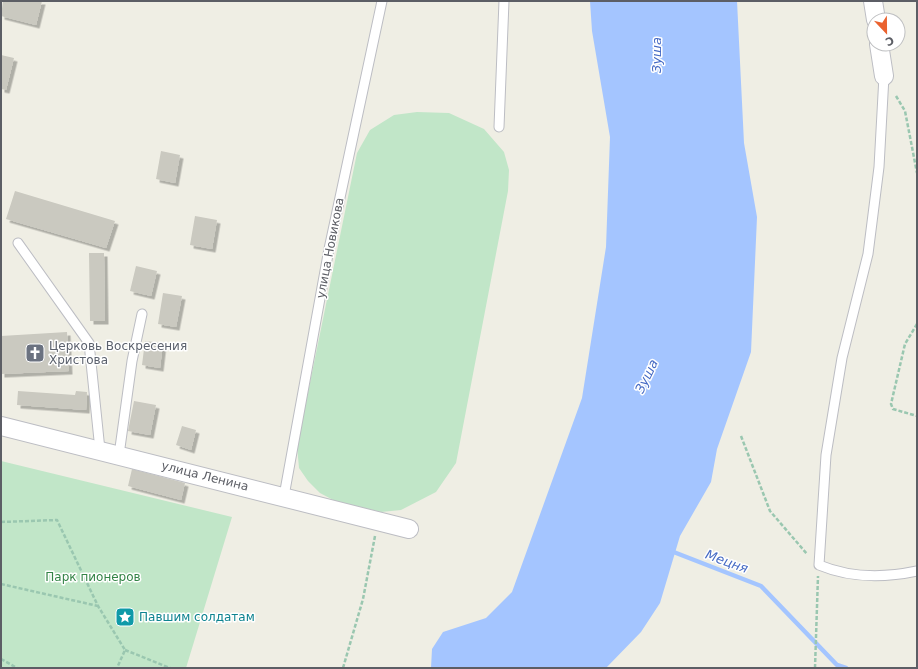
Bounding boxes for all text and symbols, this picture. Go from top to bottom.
north arrow [866,12,906,52]
text: С [883,33,896,48]
water label: Зуша [649,37,664,73]
street label: улица Новикова [313,197,347,299]
place label: Церковь Воскресения Христова [49,339,187,367]
church icon: Церковь Воскресения Христова [24,342,46,364]
water label: Зуша [632,357,661,396]
street label: улица Ленина [160,458,250,494]
water label: Мецня [703,547,750,576]
park label: Парк пионеров [45,570,141,584]
place icon: Павшим солдатам [114,606,136,628]
place label: Павшим солдатам [139,610,255,624]

